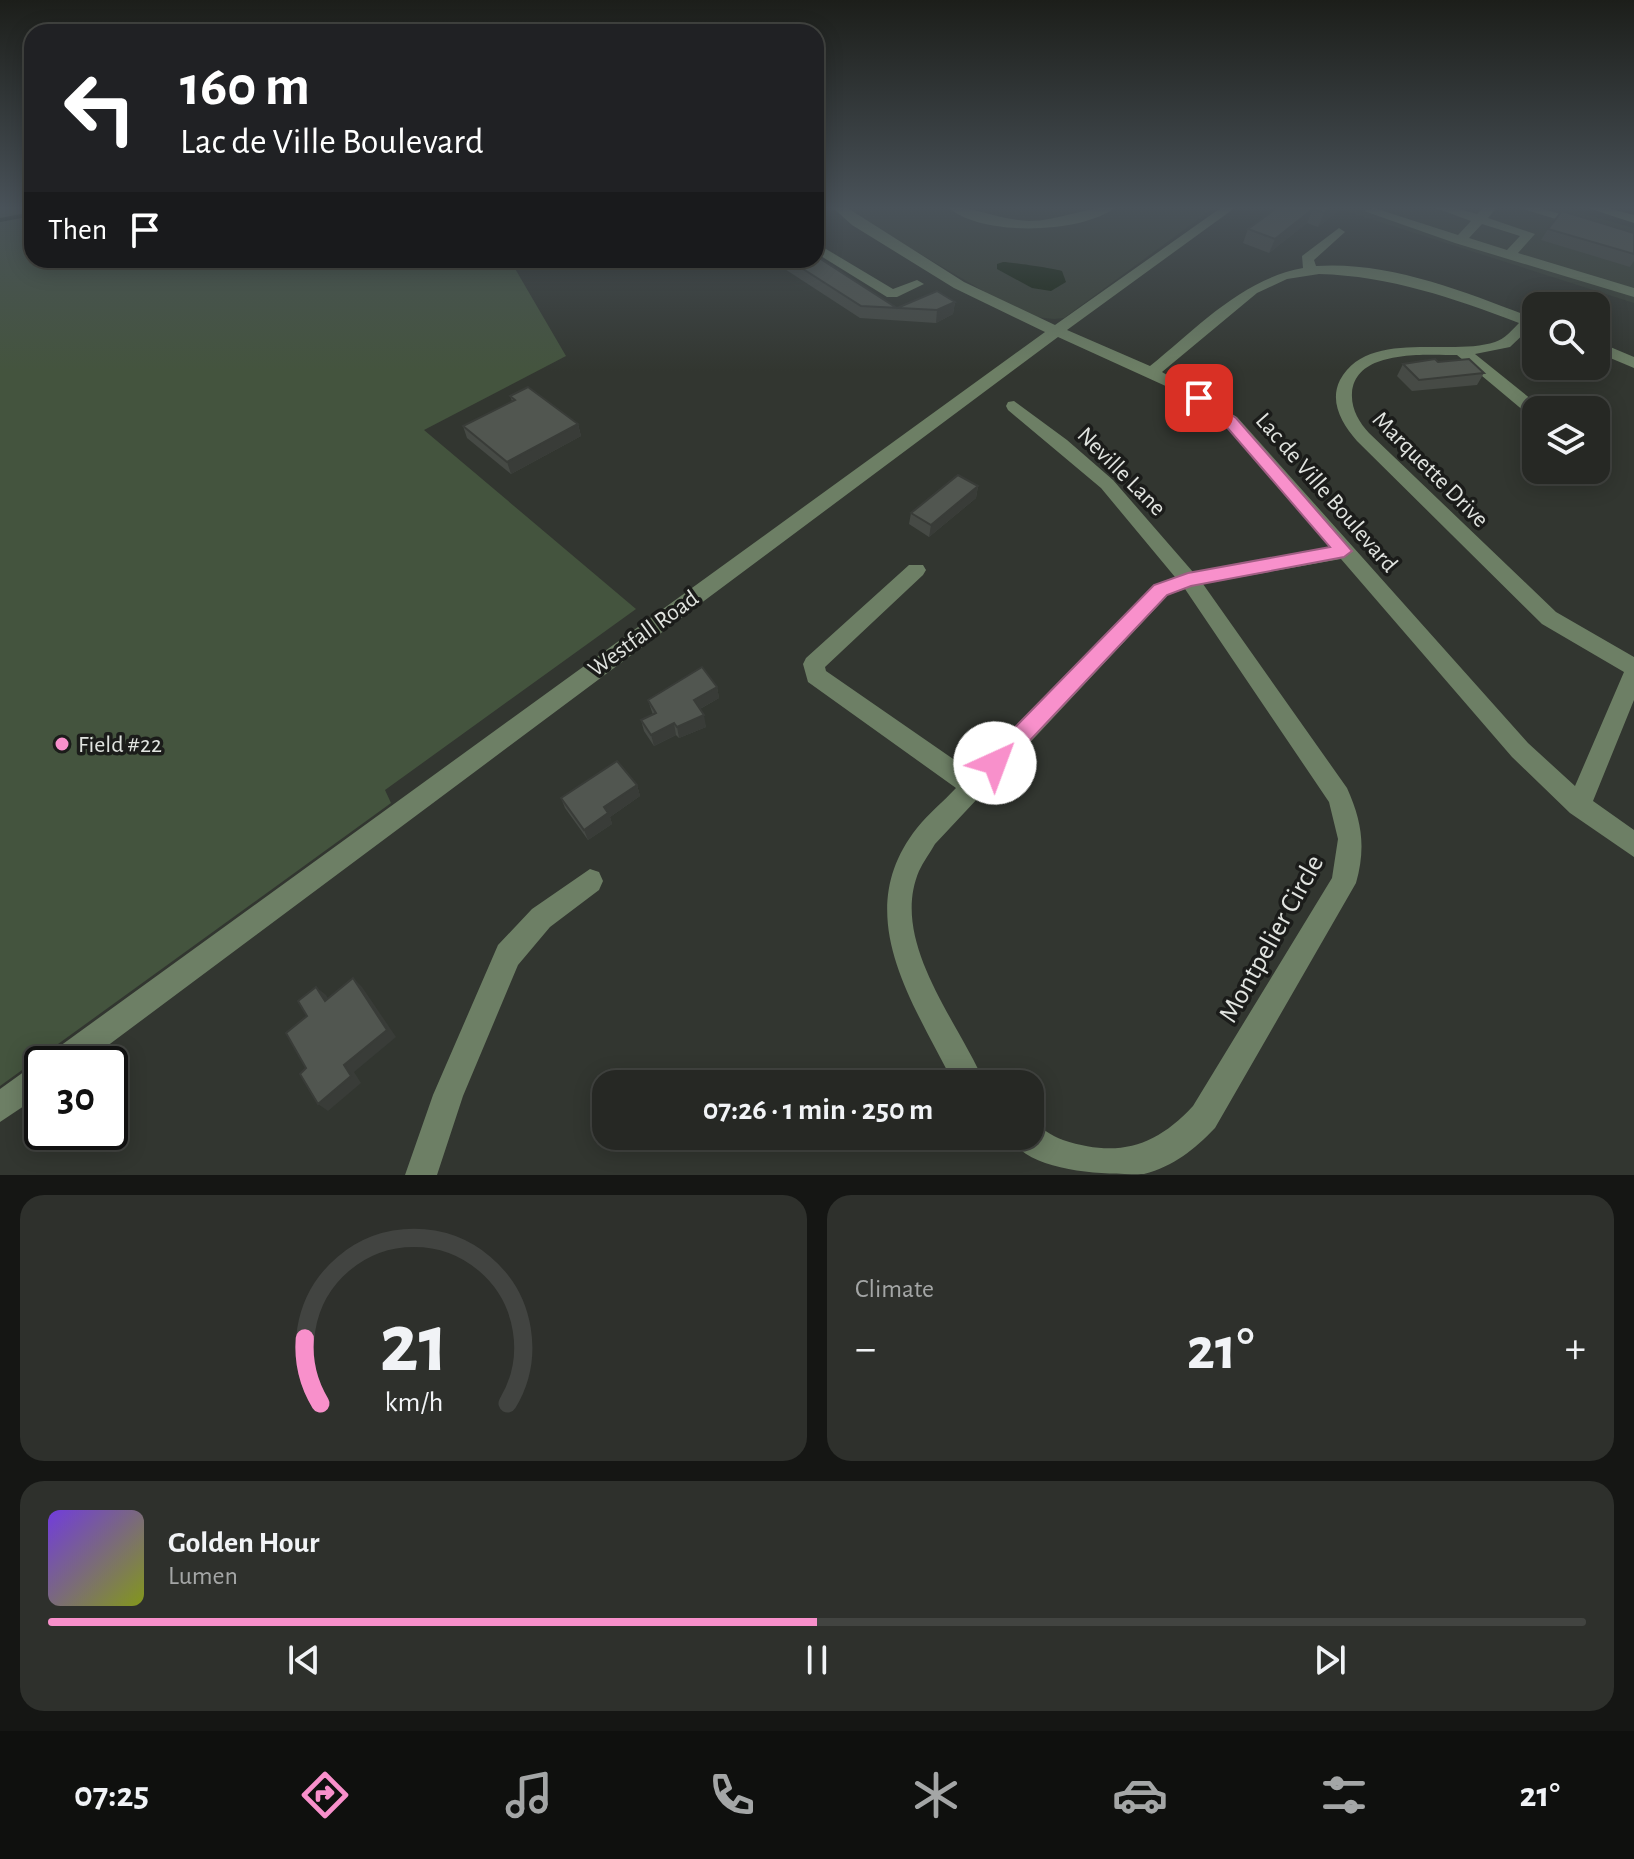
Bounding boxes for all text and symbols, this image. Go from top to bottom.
icon: left [48,56,152,160]
text: 160 m [180,59,310,115]
text: Lac de Ville Boulevard [180,124,484,160]
icon: arrive [123,208,167,252]
text: Then [48,215,107,245]
map controls [1522,292,1610,484]
button: search [1522,292,1610,380]
pin [1165,364,1233,432]
icon: arrive [1177,376,1221,420]
button: layers [1522,396,1610,484]
street label: Marquette Drive [1368,407,1493,532]
street label: Lac de Ville Boulevard [1251,408,1402,577]
street label: Neville Lane [1072,423,1170,521]
street label: Westfall Road [584,586,703,682]
position arrow [953,721,1037,805]
place label: Field #22 [78,733,162,757]
marker: Field #22 [53,735,71,753]
street label: Montpelier Circle [1214,851,1329,1027]
speed limit sign: 30 [24,1046,128,1150]
text: 07:26 · 1 min · 250 m [703,1095,933,1125]
text: Climate [855,1276,934,1302]
text: 21 [379,1303,448,1387]
text: 21° [1187,1320,1254,1380]
text: − [855,1327,876,1371]
text: + [1565,1327,1586,1371]
text: km/h [384,1388,443,1417]
text: Golden Hour [168,1528,320,1558]
text: Lumen [168,1563,238,1589]
icon: previous [282,1638,326,1682]
icon: pause [795,1638,839,1682]
icon: next [1308,1638,1352,1682]
icon: directions [297,1767,353,1823]
icon: music [501,1767,557,1823]
icon: phone [704,1767,760,1823]
icon: climate [908,1767,964,1823]
icon: car [1112,1767,1168,1823]
icon: filters [1316,1767,1372,1823]
text: 07:25 [74,1777,149,1813]
text: 21° [1520,1777,1560,1813]

